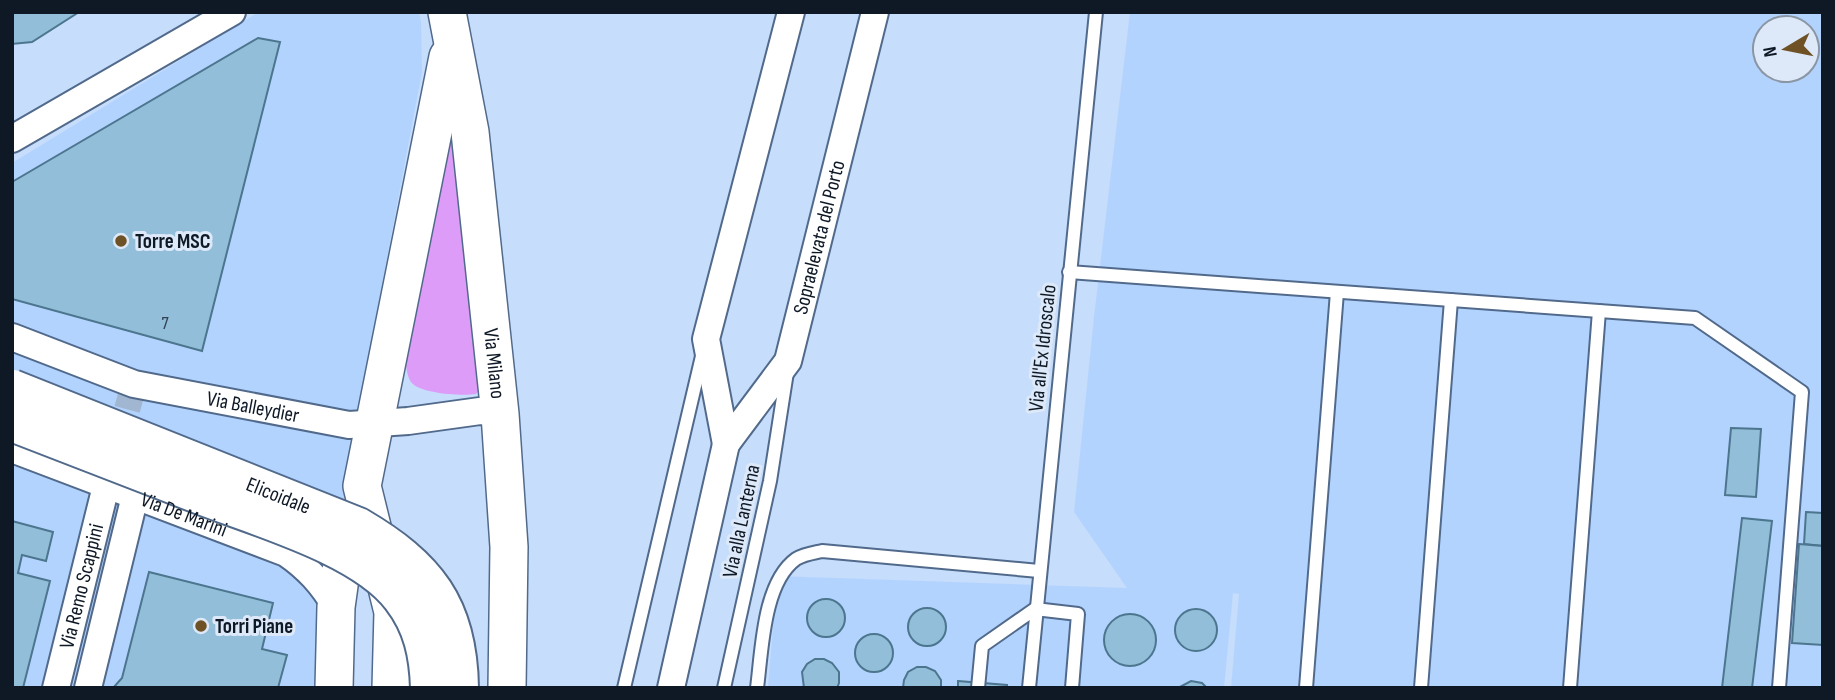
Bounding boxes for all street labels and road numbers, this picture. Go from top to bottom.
street label: Sopraelevata del Porto [788,158,851,317]
street label: Via all'Ex Idroscalo [1023,283,1062,413]
street label: Via Milano [478,327,510,400]
street label: Via Balleydier [205,386,301,428]
street label: Via alla Lanterna [717,462,766,580]
street label: Elicoidale [243,472,314,520]
street label: Via De Marini [137,487,231,542]
street label: Via Remo Scappini [54,521,109,651]

